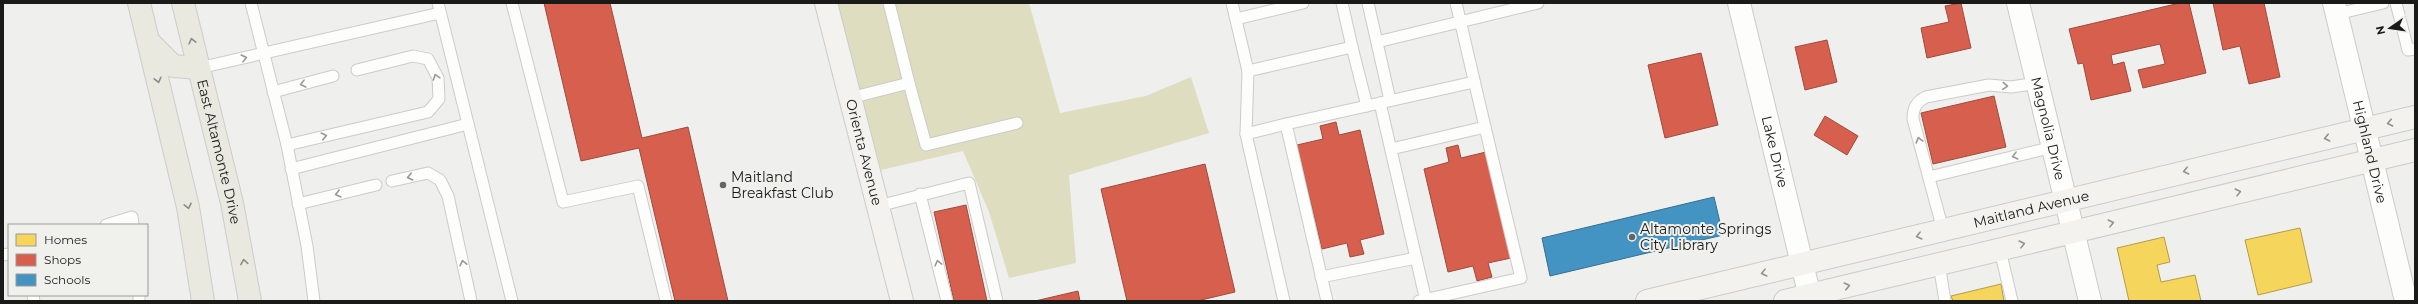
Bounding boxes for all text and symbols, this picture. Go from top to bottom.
north arrow [2370,8,2410,48]
text: N [2372,24,2388,36]
one-way arrow [188,37,196,44]
one-way arrow [241,55,248,63]
one-way arrow [433,74,441,81]
street label: Magnolia Drive [2027,75,2069,182]
one-way arrow [153,76,162,83]
street label: East Altamonte Drive [193,77,245,226]
one-way arrow [300,79,307,88]
one-way arrow [2002,82,2008,91]
street label: Orienta Avenue [842,97,886,207]
street label: Highland Drive [2349,98,2391,205]
street label: Lake Drive [1758,114,1792,190]
one-way arrow [2387,118,2393,126]
one-way arrow [321,133,328,141]
one-way arrow [2323,133,2330,141]
one-way arrow [1915,136,1923,143]
one-way arrow [2012,152,2018,160]
one-way arrow [2183,167,2190,175]
place label: Maitland Breakfast Club [731,168,834,202]
one-way arrow [407,172,413,180]
marker: Maitland Breakfast Club [718,180,728,190]
street label: Maitland Avenue [1971,186,2091,232]
one-way arrow [2234,188,2241,197]
one-way arrow [335,190,341,198]
one-way arrow [184,203,192,210]
one-way arrow [2108,219,2114,227]
place label: Altamonte Springs City Library [1640,220,1771,254]
legend [8,224,148,296]
one-way arrow [1916,231,1922,239]
text: Homes [44,232,87,247]
marker: Altamonte Springs City Library [1627,232,1637,242]
one-way arrow [2018,241,2025,249]
text: Shops [44,252,81,267]
one-way arrow [240,259,249,266]
one-way arrow [459,260,467,266]
one-way arrow [934,260,942,266]
one-way arrow [1761,268,1768,277]
text: Schools [44,272,90,287]
one-way arrow [1844,282,1851,291]

